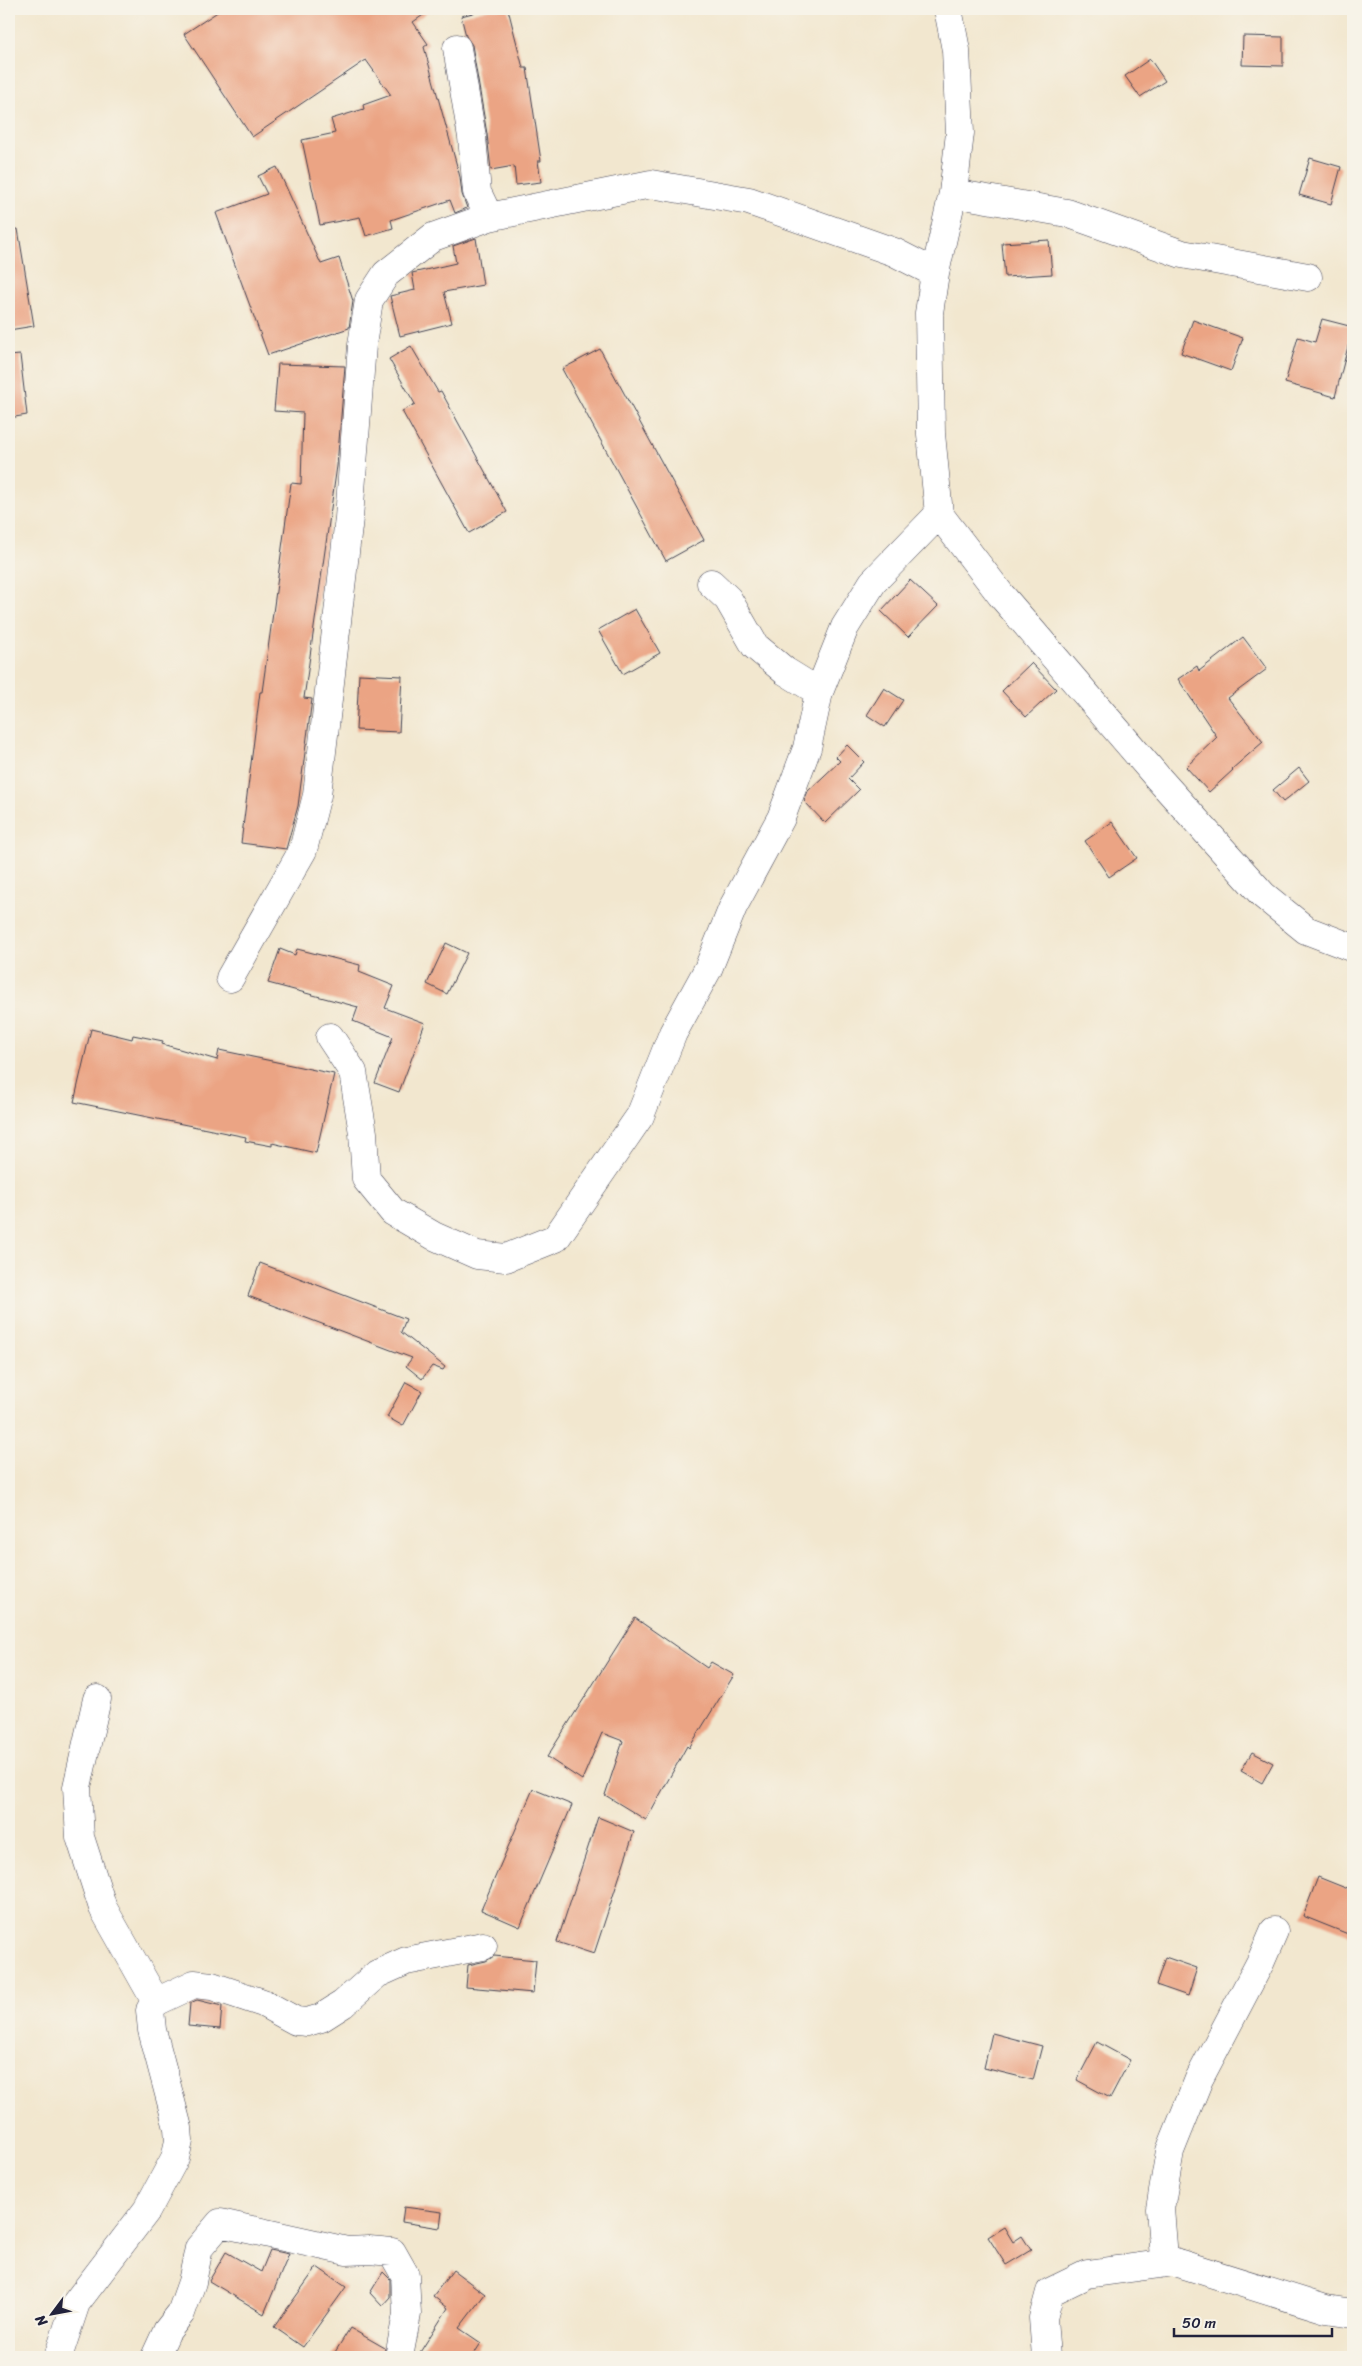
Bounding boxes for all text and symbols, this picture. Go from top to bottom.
north arrow [28,2288,78,2338]
scale bar [1174,2306,1332,2338]
text: N [28,2310,55,2332]
text: 50 m [1182,2310,1217,2336]

